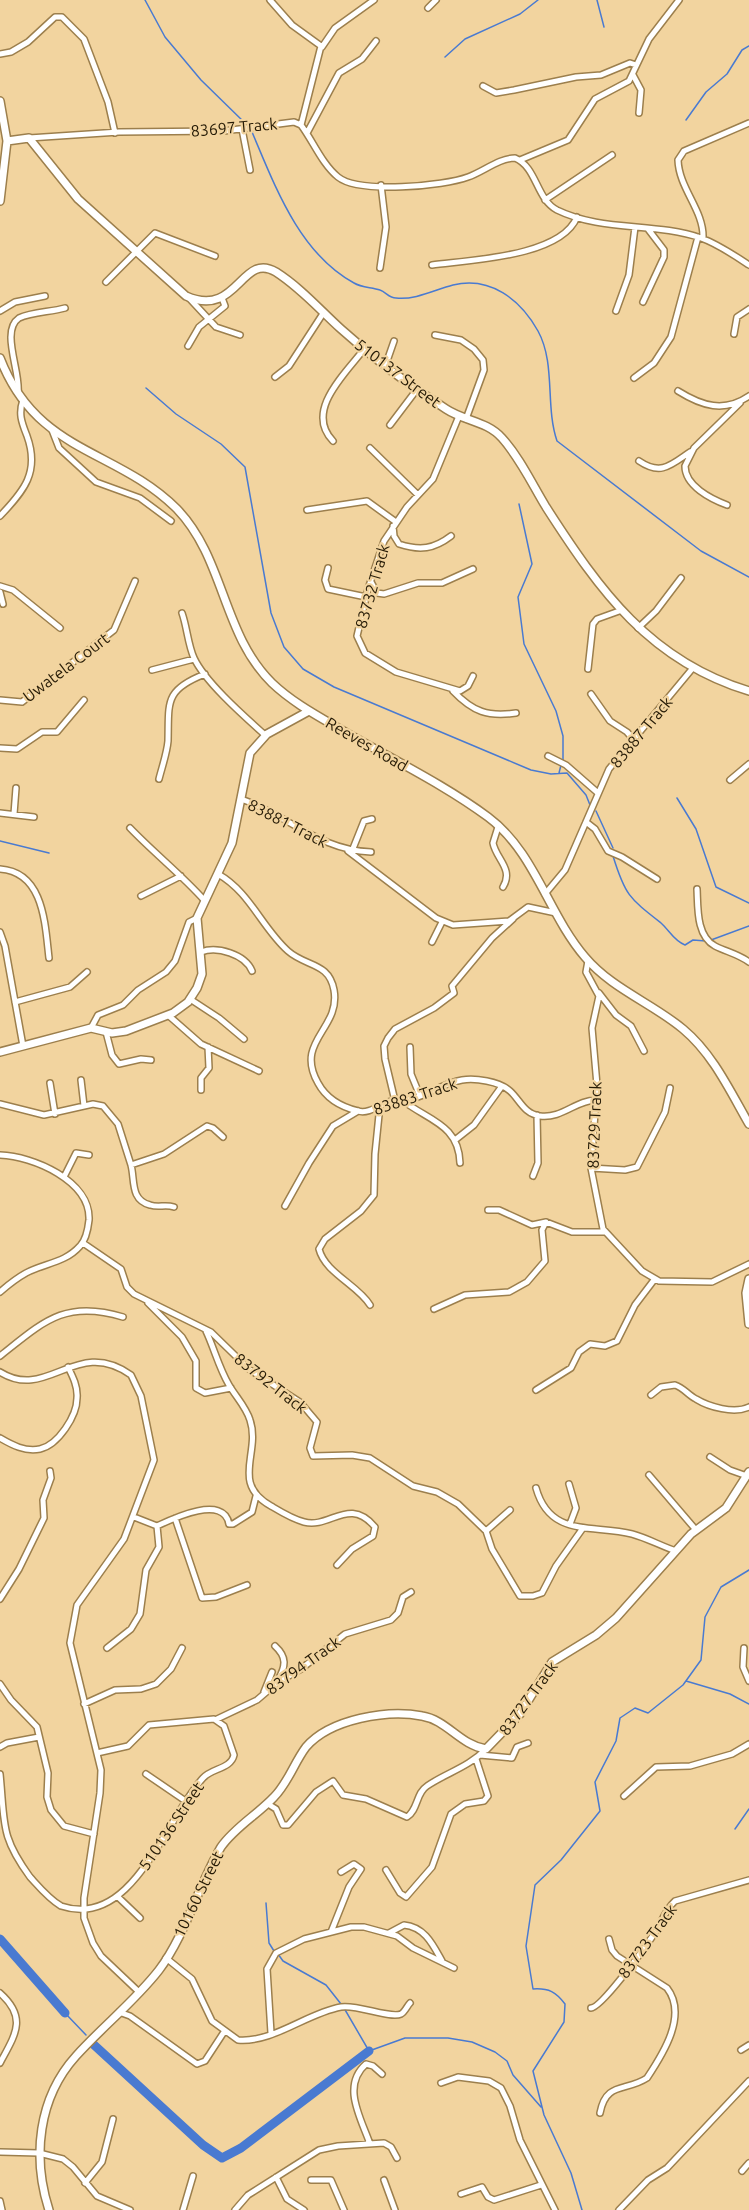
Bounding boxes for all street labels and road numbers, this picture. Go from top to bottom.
street label: 83697 Track [190,114,278,140]
street label: 510137 Street [352,335,445,411]
street label: 83732 Track [351,542,393,630]
street label: Uwatela Court [19,628,113,705]
street label: 83887 Track [606,693,676,771]
street label: Reeves Road [323,713,411,775]
street label: 83881 Track [245,795,331,851]
street label: 83883 Track [371,1074,459,1118]
street label: 83729 Track [583,1081,605,1169]
street label: 83792 Track [231,1349,311,1417]
street label: 83794 Track [263,1632,343,1698]
street label: 83727 Track [495,1658,561,1738]
street label: 510136 Street [135,1778,208,1874]
street label: 10160 Street [169,1847,227,1940]
street label: 83723 Track [614,1901,680,1981]

